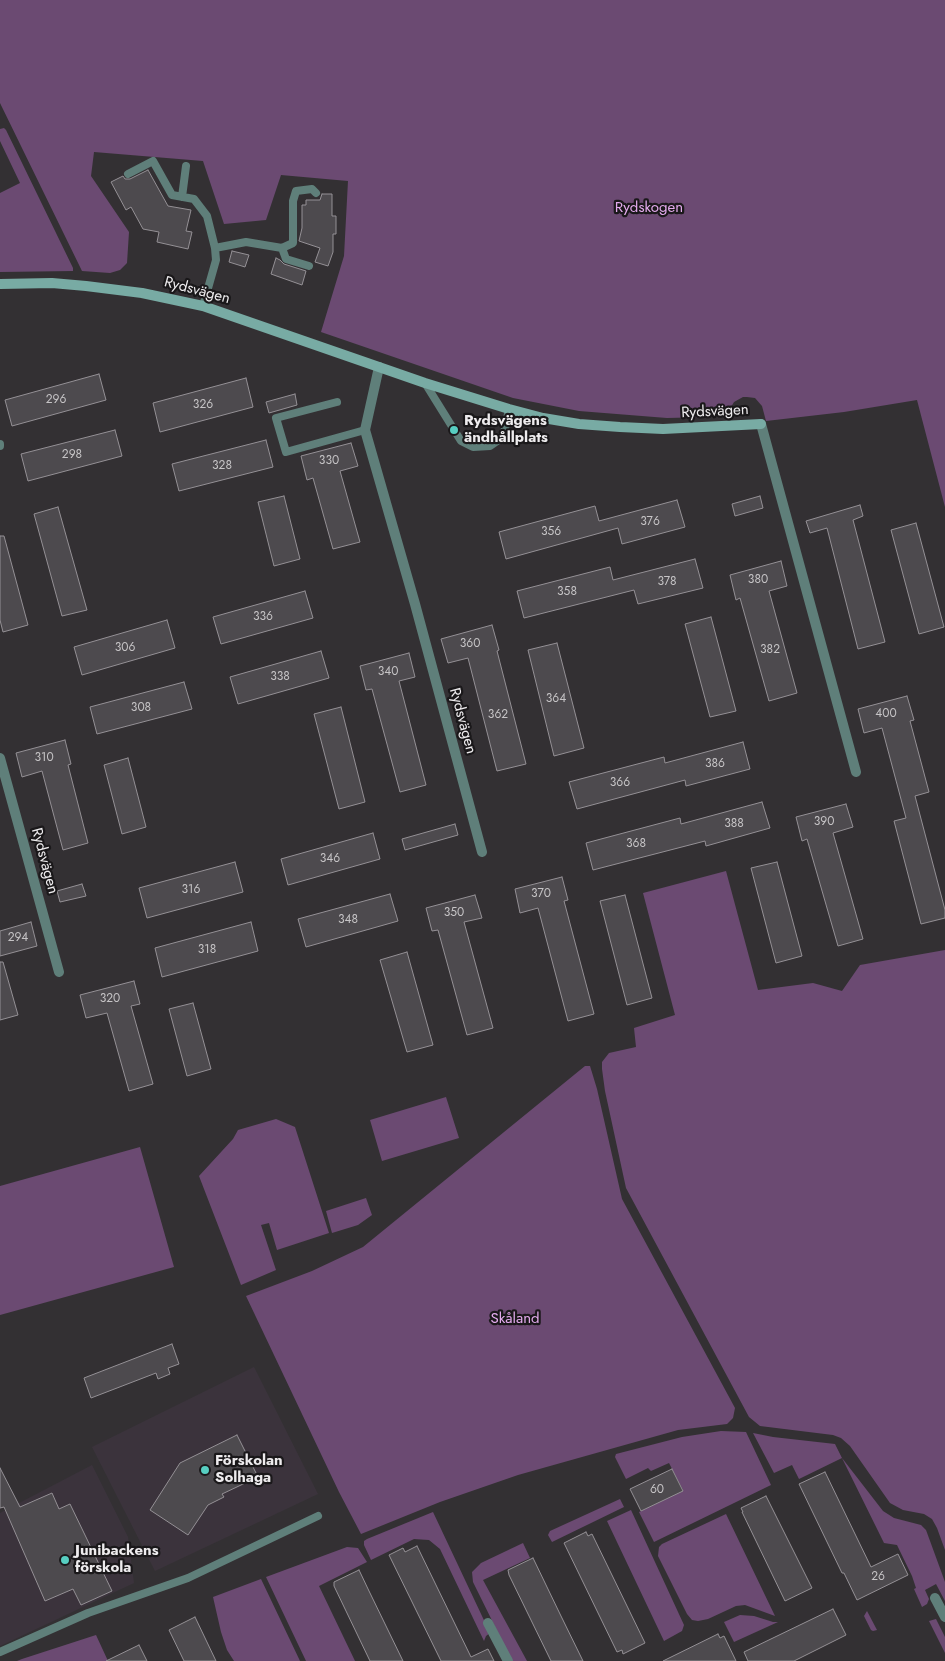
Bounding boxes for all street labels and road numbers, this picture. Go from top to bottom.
street label: Rydsvägen [162,274,232,308]
street label: Rydsvägen [681,401,749,423]
street label: Rydsvägen [445,686,479,756]
street label: Rydsvägen [27,826,61,896]

